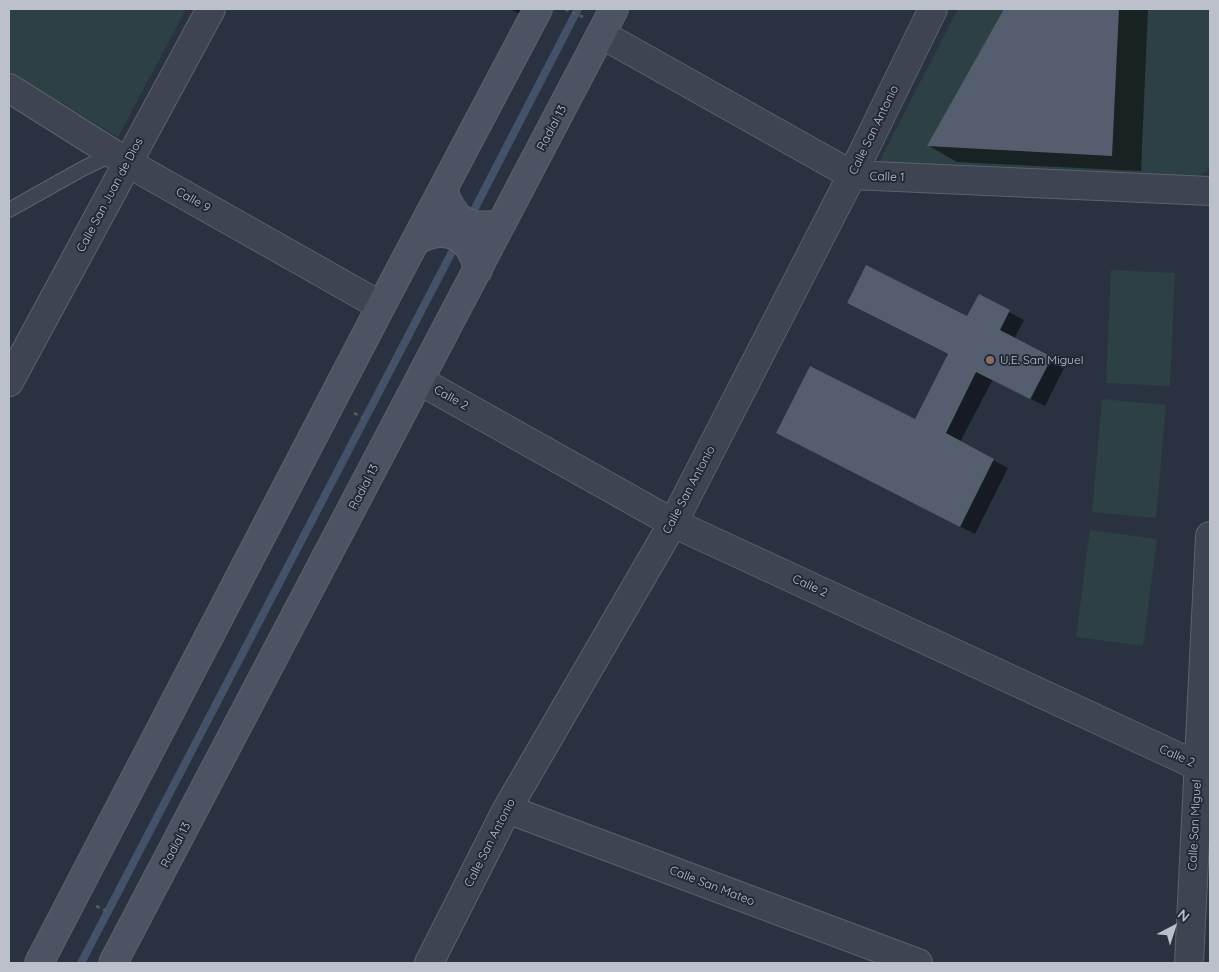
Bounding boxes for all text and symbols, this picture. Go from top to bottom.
street label: Calle San Antonio [846,83,902,177]
street label: Radial 13 [534,103,570,153]
street label: Calle San Juan de Dios [74,135,146,255]
street label: Calle 1 [869,169,905,185]
street label: Calle 9 [173,185,213,215]
place label: U.E. San Miguel [1000,353,1083,367]
marker: U.E. San Miguel [984,354,996,366]
street label: Calle 2 [431,383,471,413]
street label: Calle San Antonio [660,444,718,536]
street label: Radial 13 [346,462,382,512]
street label: Calle 2 [790,572,830,600]
street label: Calle 2 [1157,742,1197,770]
street label: Calle San Miguel [1185,779,1205,871]
street label: Calle San Antonio [461,796,519,890]
street label: Radial 13 [158,820,194,870]
street label: Calle San Mateo [667,863,757,909]
north arrow [1149,902,1199,952]
text: N [1174,905,1193,926]

